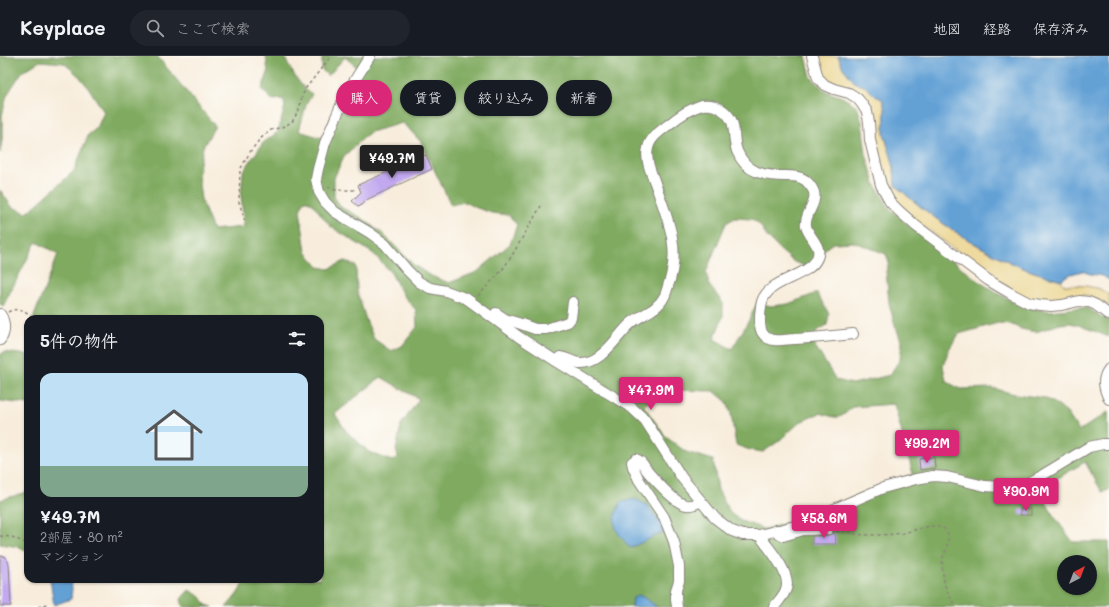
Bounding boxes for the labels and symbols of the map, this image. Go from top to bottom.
pin: ¥49.7M [359,145,425,179]
pin: ¥47.9M [618,377,684,411]
pin: ¥99.2M [894,430,960,464]
pin: ¥90.9M [993,478,1059,512]
pin: ¥58.6M [791,505,857,539]
north arrow [1057,555,1097,595]

